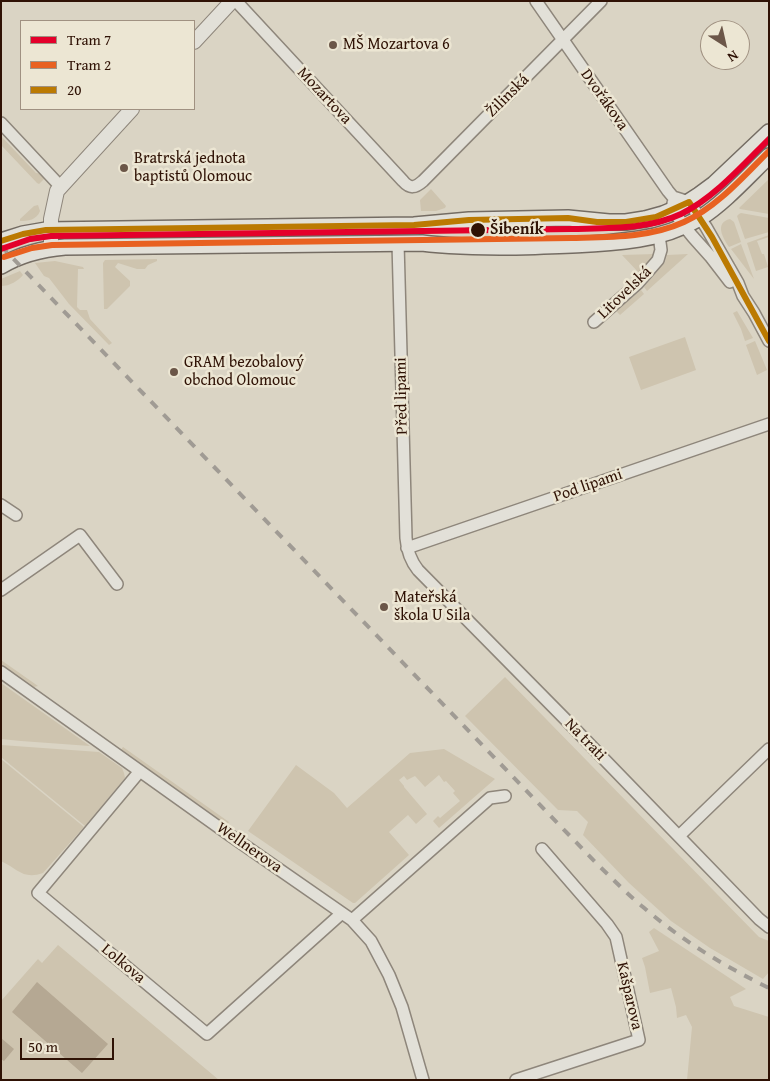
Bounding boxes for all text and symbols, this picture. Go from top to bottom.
legend [20,20,195,110]
north arrow [700,20,750,70]
text: Tram 7 [67,29,111,50]
place label: MŠ Mozartova 6 [343,35,450,55]
marker: MŠ Mozartova 6 [327,39,339,51]
text: N [723,46,743,67]
text: Tram 2 [67,54,111,75]
street label: Mozartova [293,63,355,129]
street label: Dvořákova [576,66,632,134]
street label: Žilinská [482,70,534,122]
text: 20 [67,79,81,100]
place label: Bratrská jednota baptistů Olomouc [134,149,252,187]
marker: Bratrská jednota baptistů Olomouc [118,162,130,174]
place label: Šibeník [490,220,543,240]
marker: Šibeník [469,221,487,239]
street label: Litovelská [594,263,656,323]
place label: GRAM bezobalový obchod Olomouc [184,353,304,391]
street label: Před lipami [392,357,412,435]
marker: GRAM bezobalový obchod Olomouc [168,366,180,378]
street label: Pod lipami [551,465,625,507]
place label: Mateřská škola U Sila [394,588,470,626]
marker: Mateřská škola U Sila [378,601,390,613]
street label: Na trati [560,715,610,765]
street label: Wellnerova [213,819,285,877]
street label: Lolkova [97,940,149,988]
street label: Kašparova [612,960,646,1032]
scale bar [22,1028,116,1060]
text: 50 m [28,1036,58,1057]

